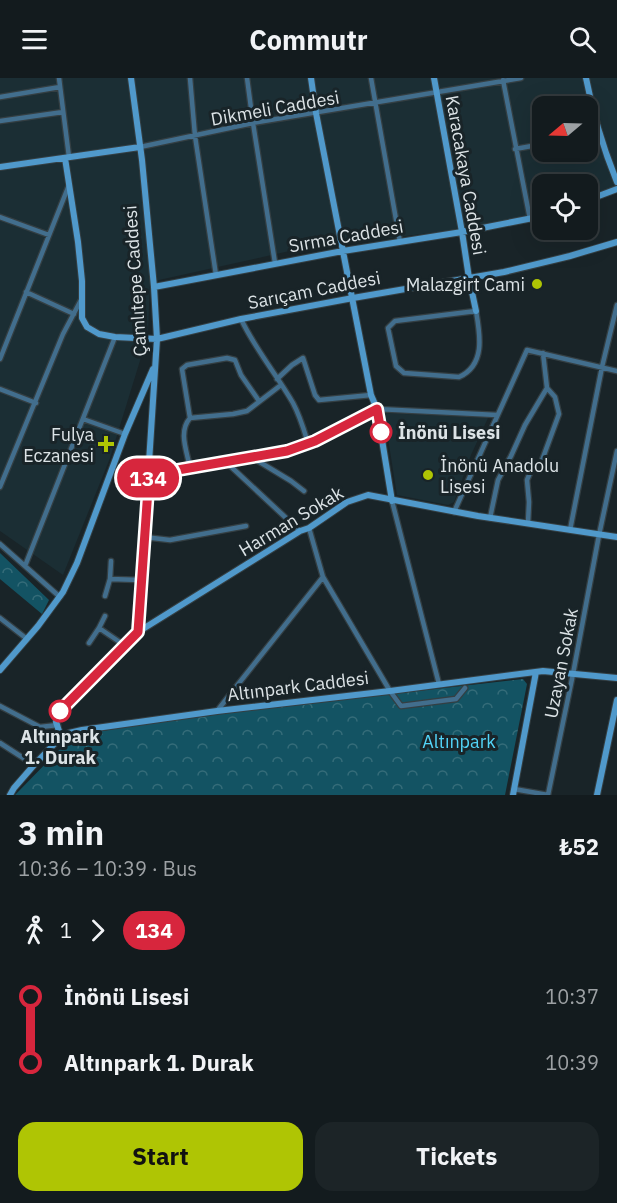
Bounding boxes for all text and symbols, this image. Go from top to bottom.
text: Commutr [249,22,368,57]
icon: menu [18,23,51,56]
icon: search [566,23,599,56]
street label: Dikmeli Caddesi [209,85,341,131]
street label: Karacakaya Caddesi [441,93,491,257]
north arrow [532,96,598,162]
map controls [532,96,598,240]
button: locate [532,174,598,240]
street label: Çamlıtepe Caddesi [118,205,152,357]
street label: Sırma Caddesi [287,215,405,257]
street label: Sarıçam Caddesi [246,266,382,314]
place label: Malazgirt Cami [406,273,525,296]
marker: Malazgirt Cami [530,277,544,291]
marker: İnönü Lisesi [370,421,392,443]
place label: İnönü Lisesi [398,421,500,444]
place label: Fulya Eczanesi [23,423,94,467]
marker: Fulya Eczanesi [99,437,113,451]
place label: İnönü Anadolu Lisesi [440,454,559,498]
line badge: 134 [114,458,182,498]
text: 134 [129,464,167,492]
marker: İnönü Anadolu Lisesi [421,468,435,482]
street label: Harman Sokak [235,481,348,561]
street label: Uzayan Sokak [539,605,583,720]
street label: Altınpark Caddesi [226,666,370,706]
marker: Altınpark 1. Durak [49,700,71,722]
place label: Altınpark 1. Durak [20,725,100,769]
park label: Altınpark [422,730,496,753]
text: 3 min [18,811,104,854]
text: ₺52 [559,832,599,861]
text: 10:36 – 10:39 · Bus [18,855,197,882]
icon: walk [18,914,51,947]
icon: forward [81,914,114,947]
text: 134 [135,916,173,944]
text: 1 [60,917,72,944]
text: İnönü Lisesi [64,982,189,1011]
text: 10:37 [545,983,599,1010]
text: Altınpark 1. Durak [64,1048,254,1077]
text: 10:39 [545,1049,599,1076]
button: Start [18,1122,303,1191]
button: Tickets [315,1122,599,1191]

